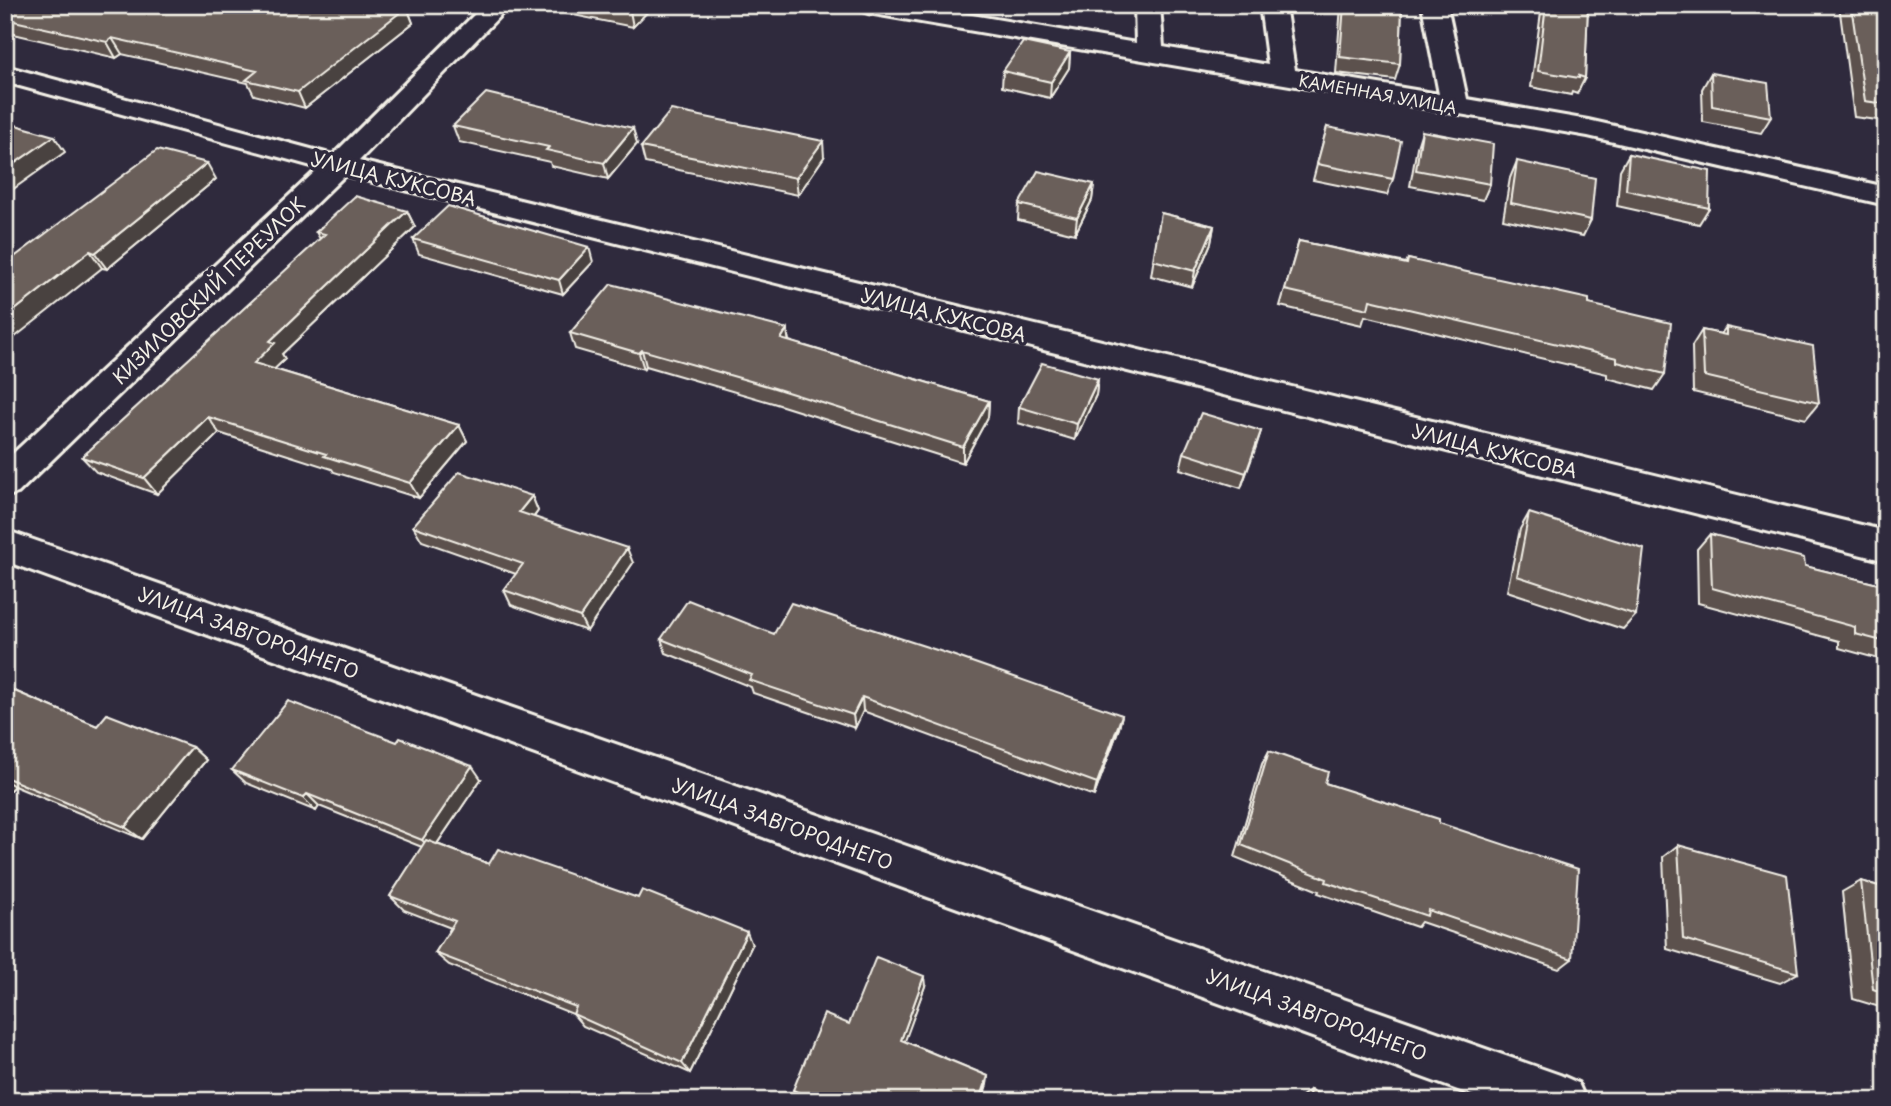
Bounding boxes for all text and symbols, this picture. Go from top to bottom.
street label: КАМЕННАЯ УЛИЦА [1297,67,1459,119]
street label: УЛИЦА КУКСОВА [308,144,480,212]
street label: КИЗИЛОВСКИЙ ПЕРЕУЛОК [105,190,311,390]
street label: УЛИЦА КУКСОВА [858,280,1030,348]
street label: УЛИЦА КУКСОВА [1409,416,1581,484]
street label: УЛИЦА ЗАВГОРОДНЕГО [135,579,363,685]
street label: УЛИЦА ЗАВГОРОДНЕГО [669,770,897,876]
street label: УЛИЦА ЗАВГОРОДНЕГО [1203,961,1431,1067]

